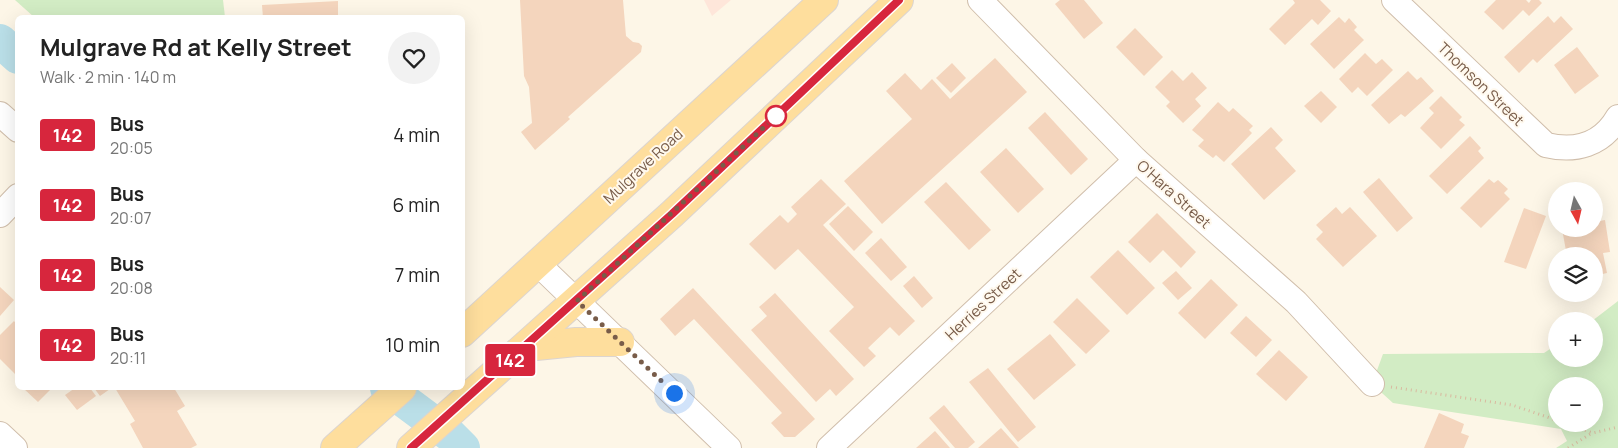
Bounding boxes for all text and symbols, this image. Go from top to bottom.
text: Mulgrave Rd at Kelly Street [40,30,352,63]
button: heart [388,32,440,84]
street label: Thomson Street [1433,37,1529,131]
text: Walk · 2 min · 140 m [40,66,176,88]
unlabelled marker [765,105,787,127]
text: Bus [110,111,144,137]
text: 4 min [393,122,440,148]
text: 142 [53,123,82,147]
street label: Mulgrave Road [599,124,687,208]
text: 20:05 [110,137,153,159]
street label: O'Hara Street [1132,155,1216,233]
text: Bus [110,181,144,207]
north arrow [1548,182,1602,238]
map controls [1548,182,1603,432]
text: 6 min [393,192,440,218]
text: 142 [53,193,82,217]
text: 20:07 [110,207,151,229]
button: layers [1548,247,1603,302]
text: Bus [110,251,144,277]
text: 7 min [395,262,440,288]
text: 142 [53,263,82,287]
street label: Herries Street [940,263,1026,345]
text: 20:08 [110,277,153,299]
button: + [1548,312,1603,367]
text: Bus [110,321,144,347]
text: 10 min [385,332,440,358]
text: 142 [53,333,82,357]
line badge: 142 [481,344,539,376]
text: 20:11 [110,347,146,369]
text: 142 [495,348,525,372]
button: − [1548,377,1603,432]
your location [662,381,687,406]

